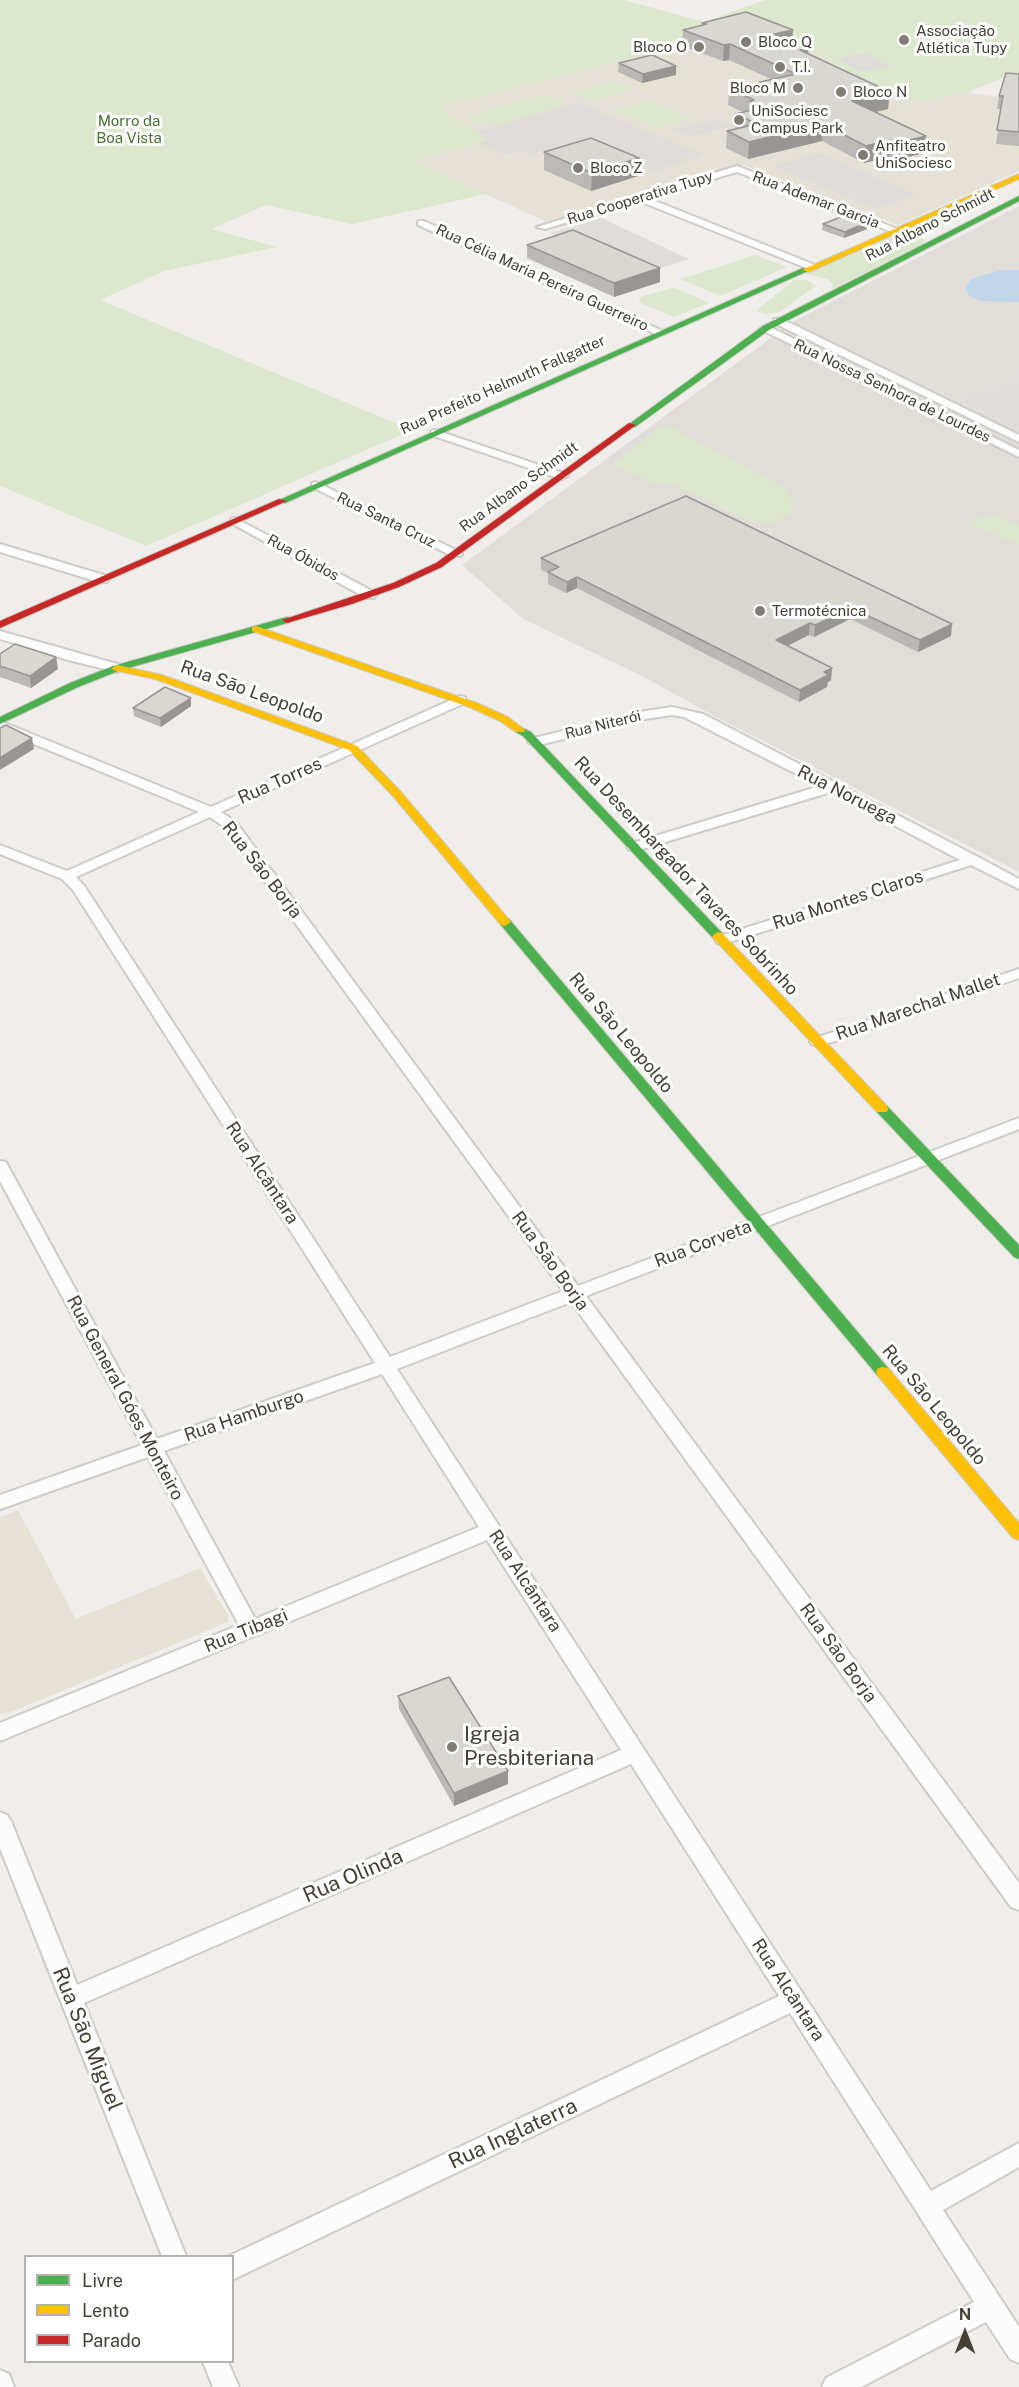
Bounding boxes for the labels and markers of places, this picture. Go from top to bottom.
place label: Associação Atlética Tupy [916,22,1007,57]
place label: Bloco Q [758,33,812,51]
marker: Associação Atlética Tupy [897,33,911,47]
marker: Bloco Q [739,35,753,49]
place label: Bloco O [633,38,687,56]
marker: Bloco O [692,40,706,54]
place label: T.I. [792,58,811,76]
marker: T.I. [773,60,787,74]
place label: Bloco M [730,79,786,97]
marker: Bloco M [791,81,805,95]
place label: Bloco N [853,83,907,101]
marker: Bloco N [834,85,848,99]
place label: UniSociesc Campus Park [751,102,843,137]
marker: UniSociesc Campus Park [732,113,746,127]
place label: Anfiteatro UniSociesc [875,137,952,172]
marker: Anfiteatro UniSociesc [856,148,870,162]
place label: Bloco Z [590,159,642,177]
marker: Bloco Z [571,161,585,175]
place label: Termotécnica [772,602,866,620]
marker: Termotécnica [753,604,767,618]
place label: Igreja Presbiteriana [464,1722,594,1772]
marker: Igreja Presbiteriana [445,1740,459,1754]

